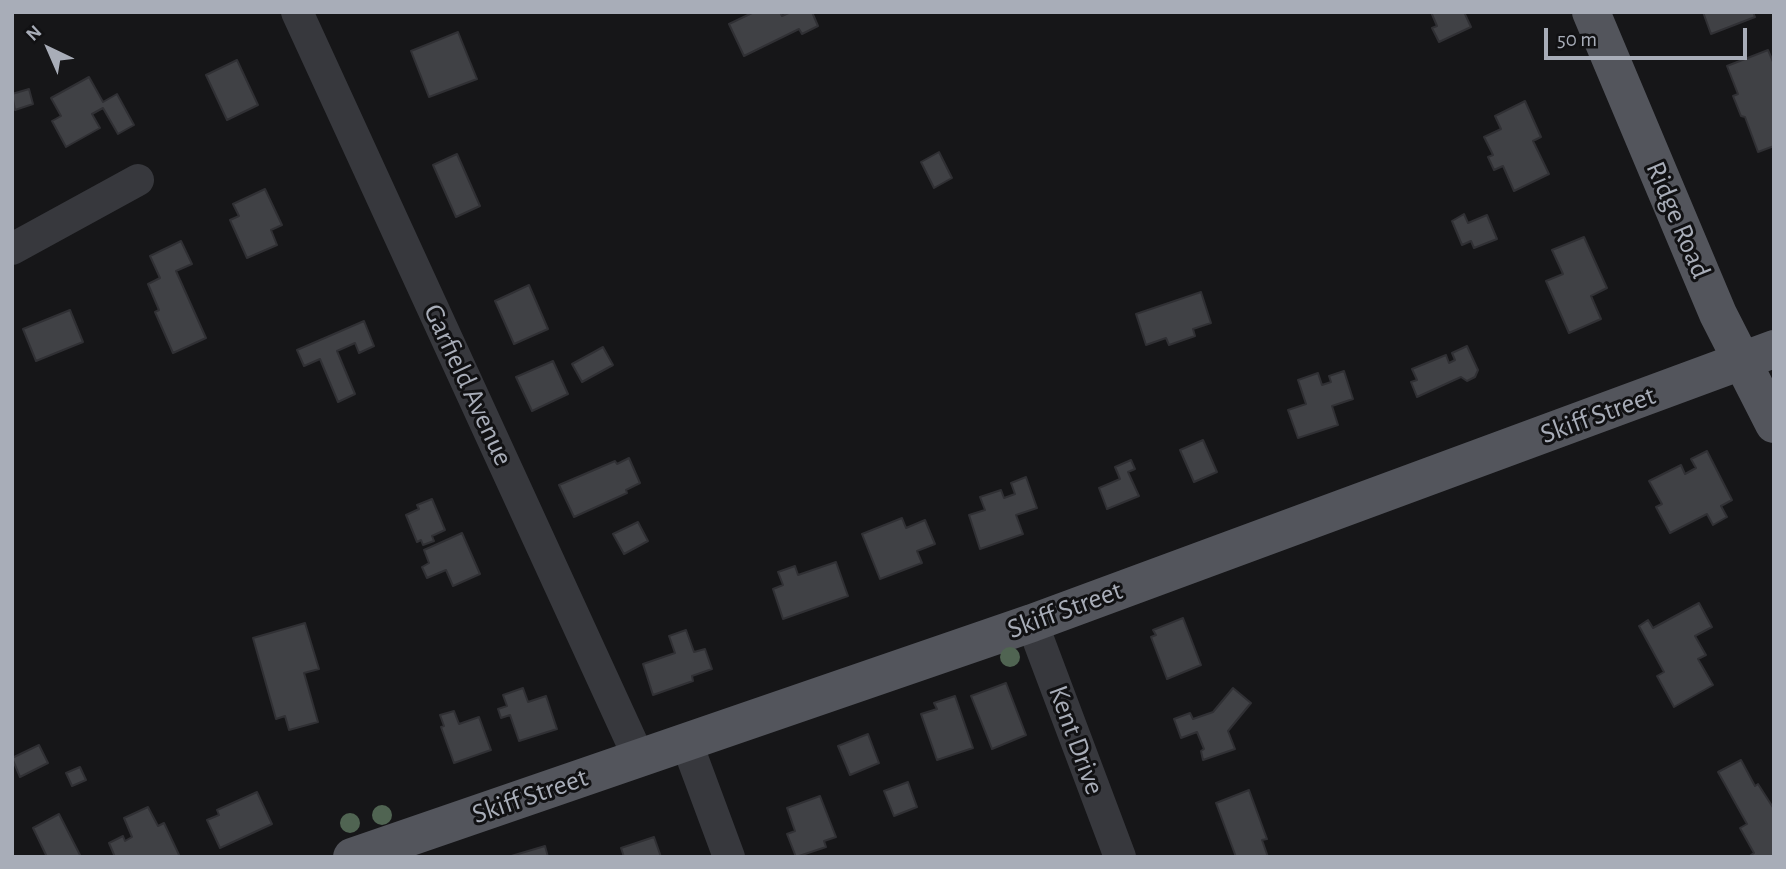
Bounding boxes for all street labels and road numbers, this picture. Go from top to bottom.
street label: Ridge Road [1638,157,1718,283]
street label: Garfield Avenue [416,299,520,471]
street label: Skiff Street [1536,379,1660,451]
street label: Skiff Street [1003,574,1127,646]
street label: Kent Drive [1041,681,1111,799]
street label: Skiff Street [468,761,592,831]

